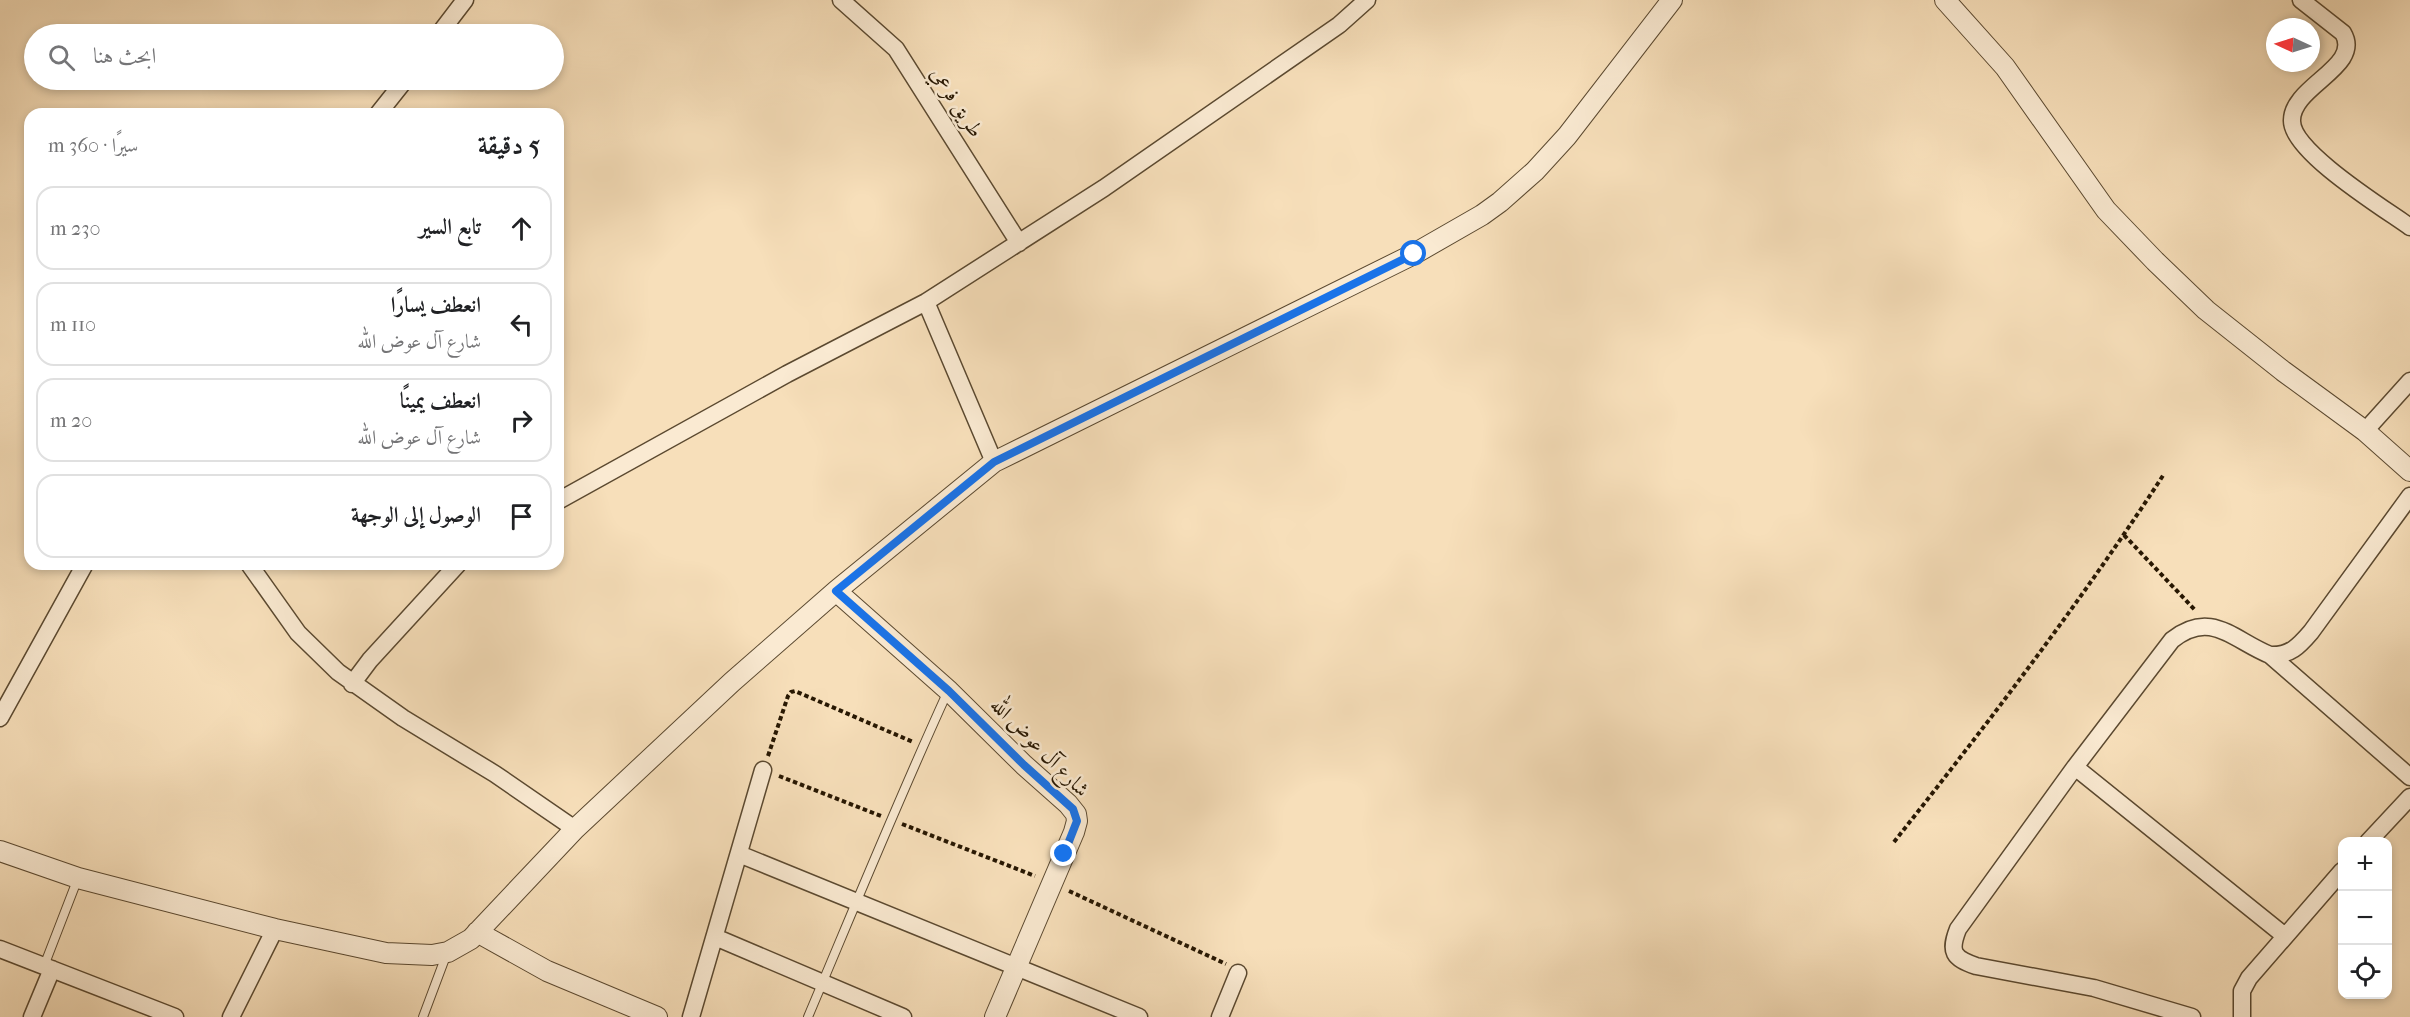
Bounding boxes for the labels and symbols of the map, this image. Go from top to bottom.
north arrow [2266,18,2320,72]
street label: طريق فرعي [921,62,989,144]
route start [1400,240,1426,266]
street label: شارع آل عوض الله [981,689,1098,806]
route end [1050,840,1076,866]

